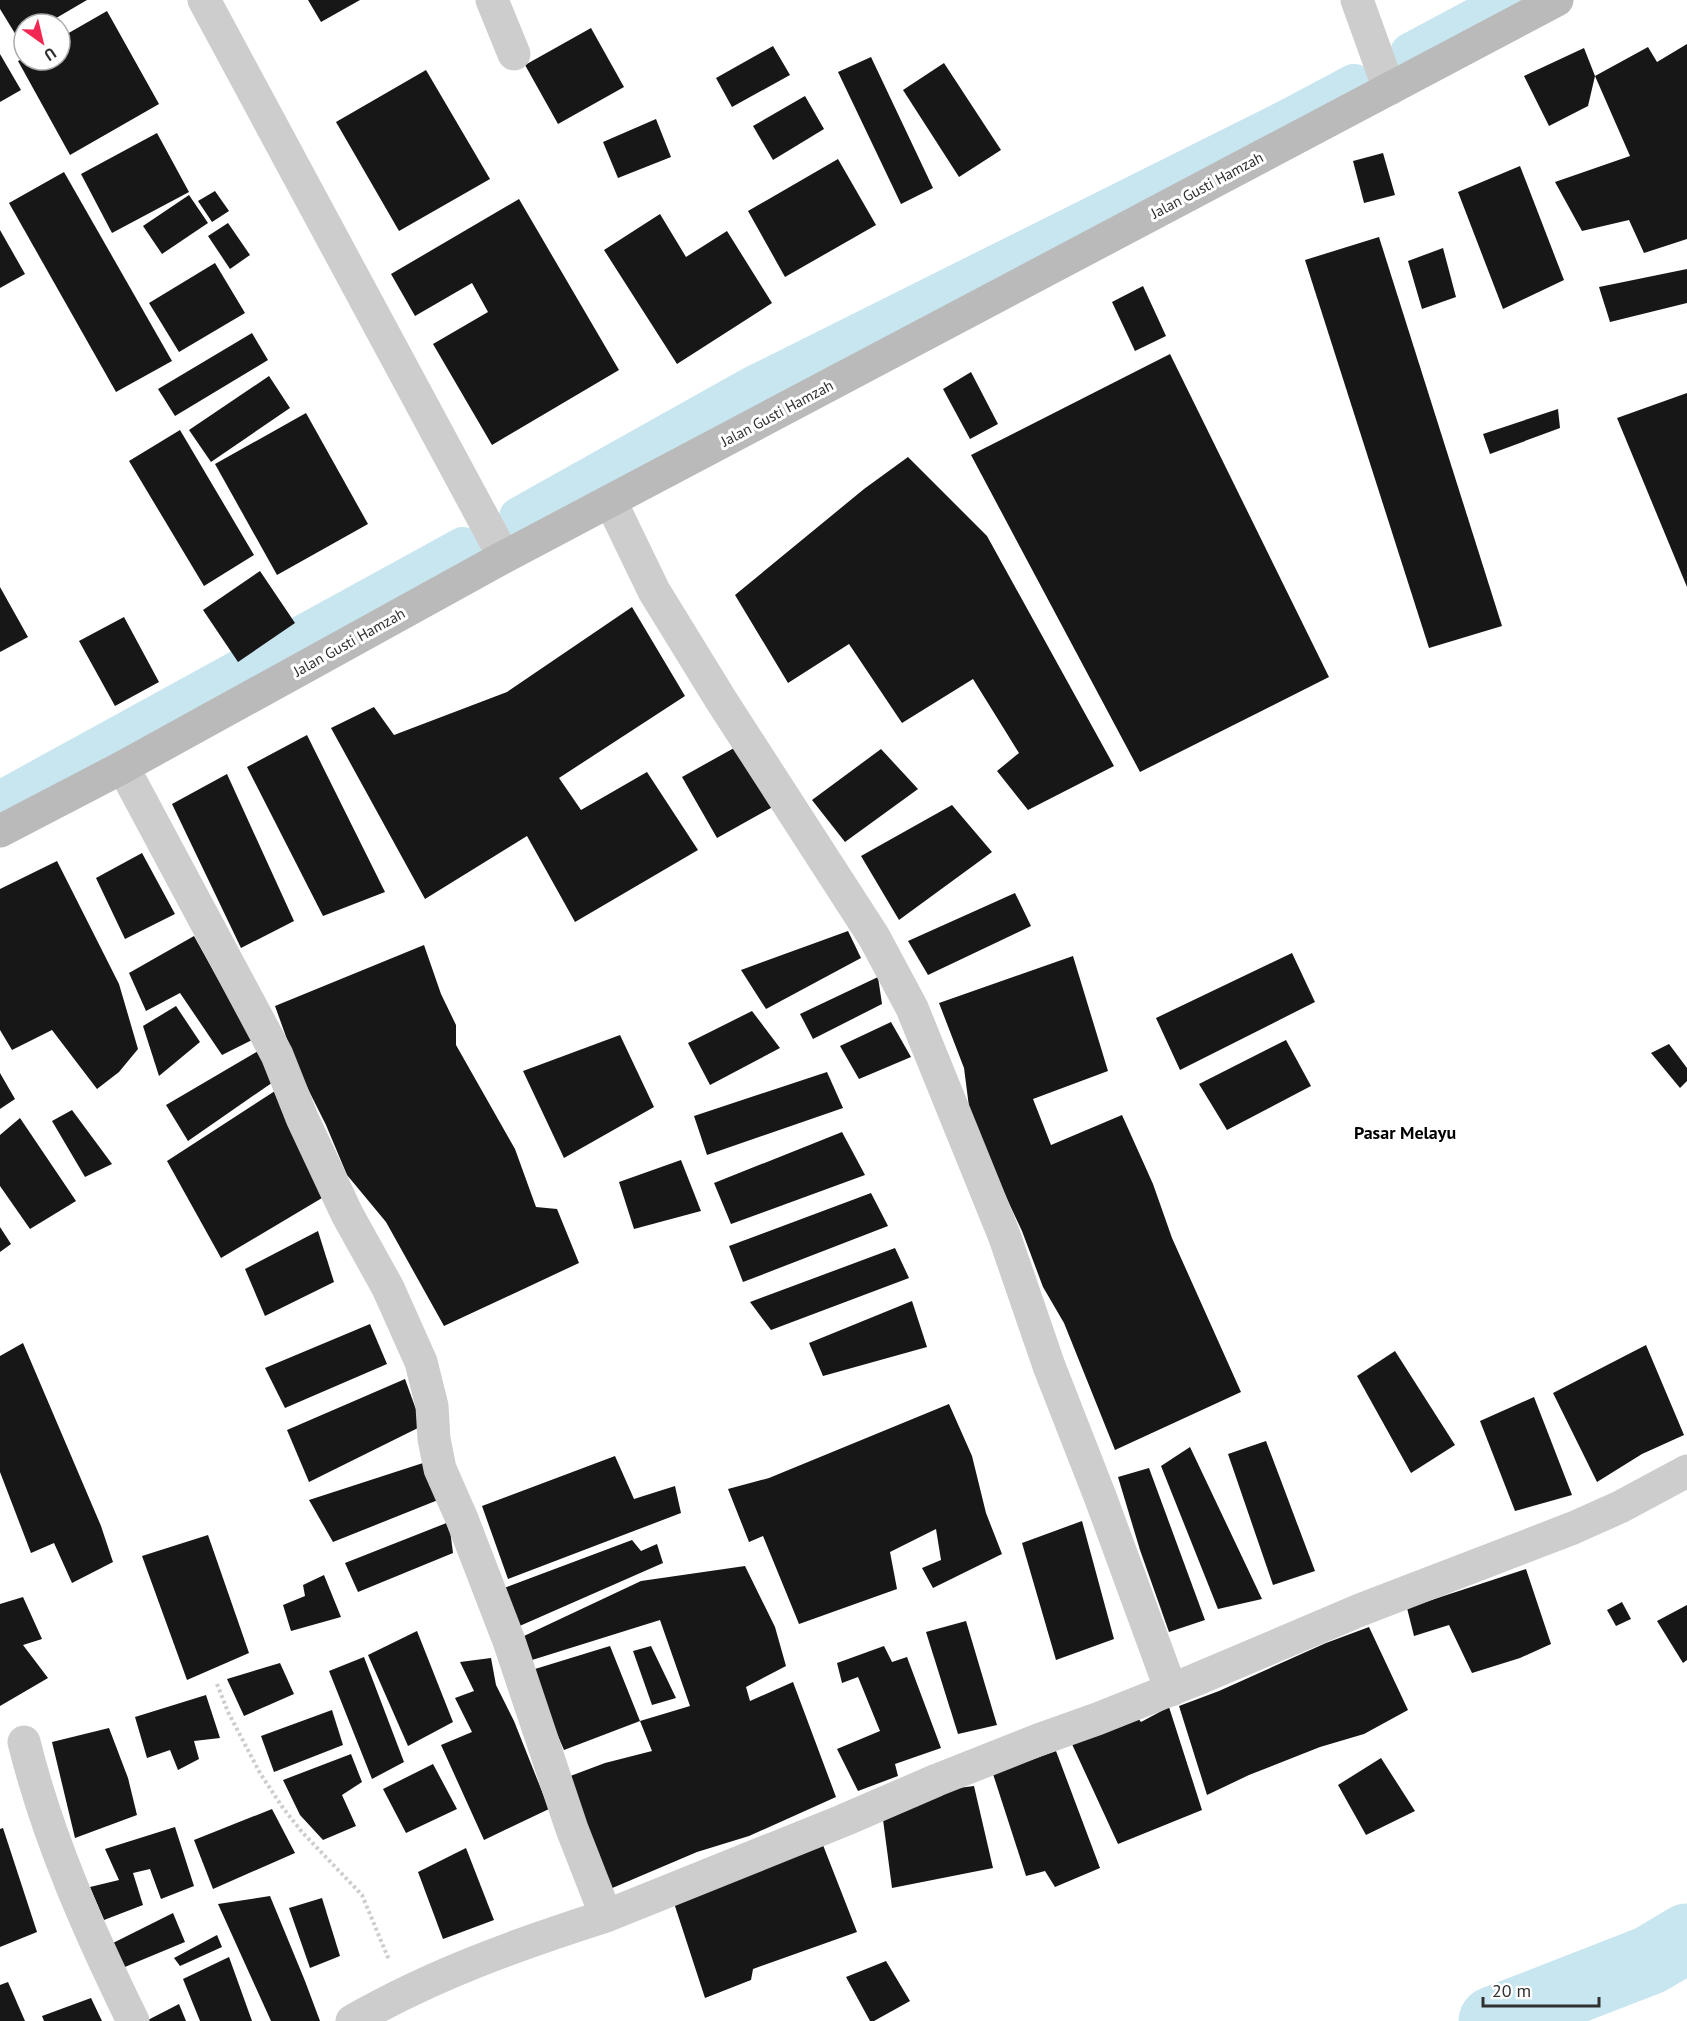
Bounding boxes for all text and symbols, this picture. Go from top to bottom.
north arrow [12,12,72,72]
text: U [41,43,60,66]
street label: Jalan Gusti Hamzah [1147,147,1266,223]
street label: Jalan Gusti Hamzah [717,375,836,451]
street label: Jalan Gusti Hamzah [289,603,408,681]
district label: Pasar Melayu [1354,1121,1456,1144]
scale bar [1483,1970,1598,2008]
text: 20 m [1492,1979,1531,2002]

